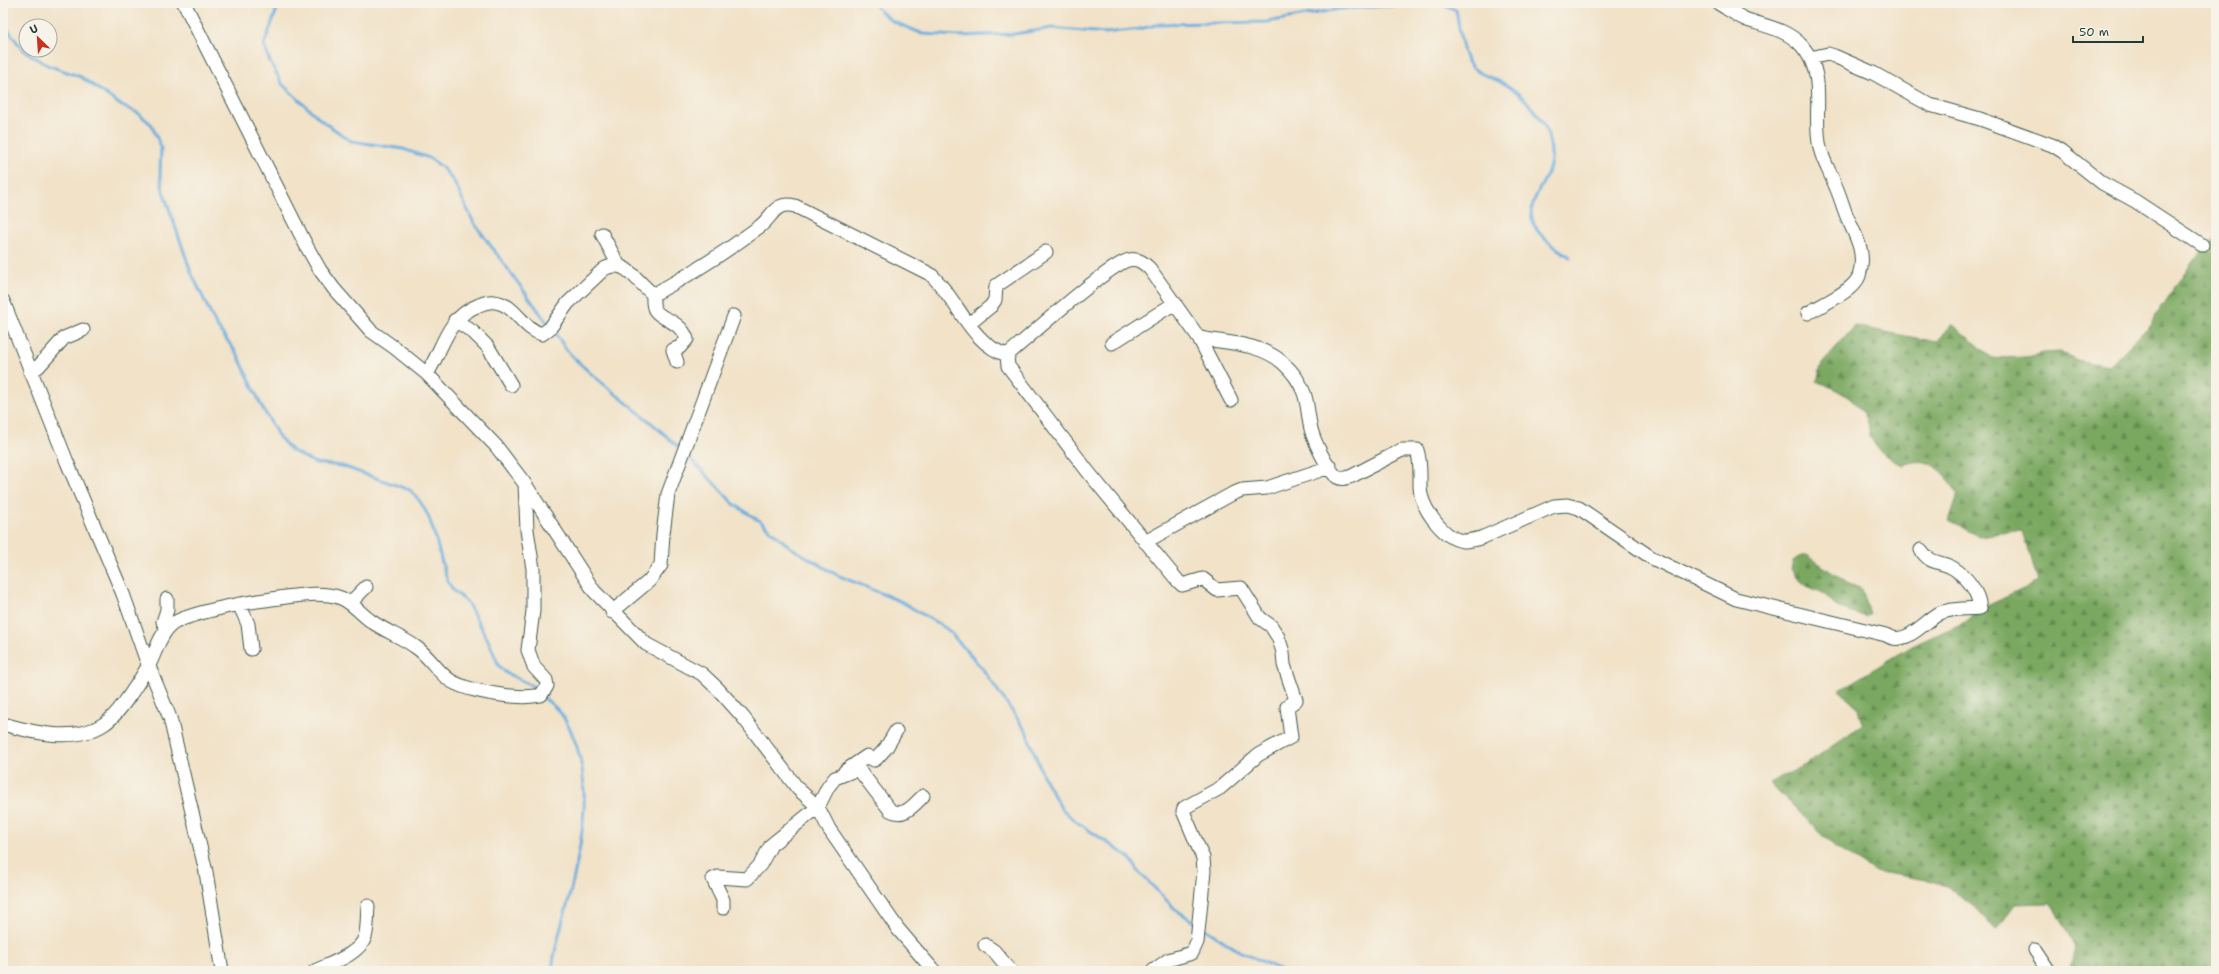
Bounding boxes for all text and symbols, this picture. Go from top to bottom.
north arrow [18,18,58,58]
scale bar [2073,18,2143,44]
text: U [27,21,41,38]
text: 50 m [2079,24,2109,40]

